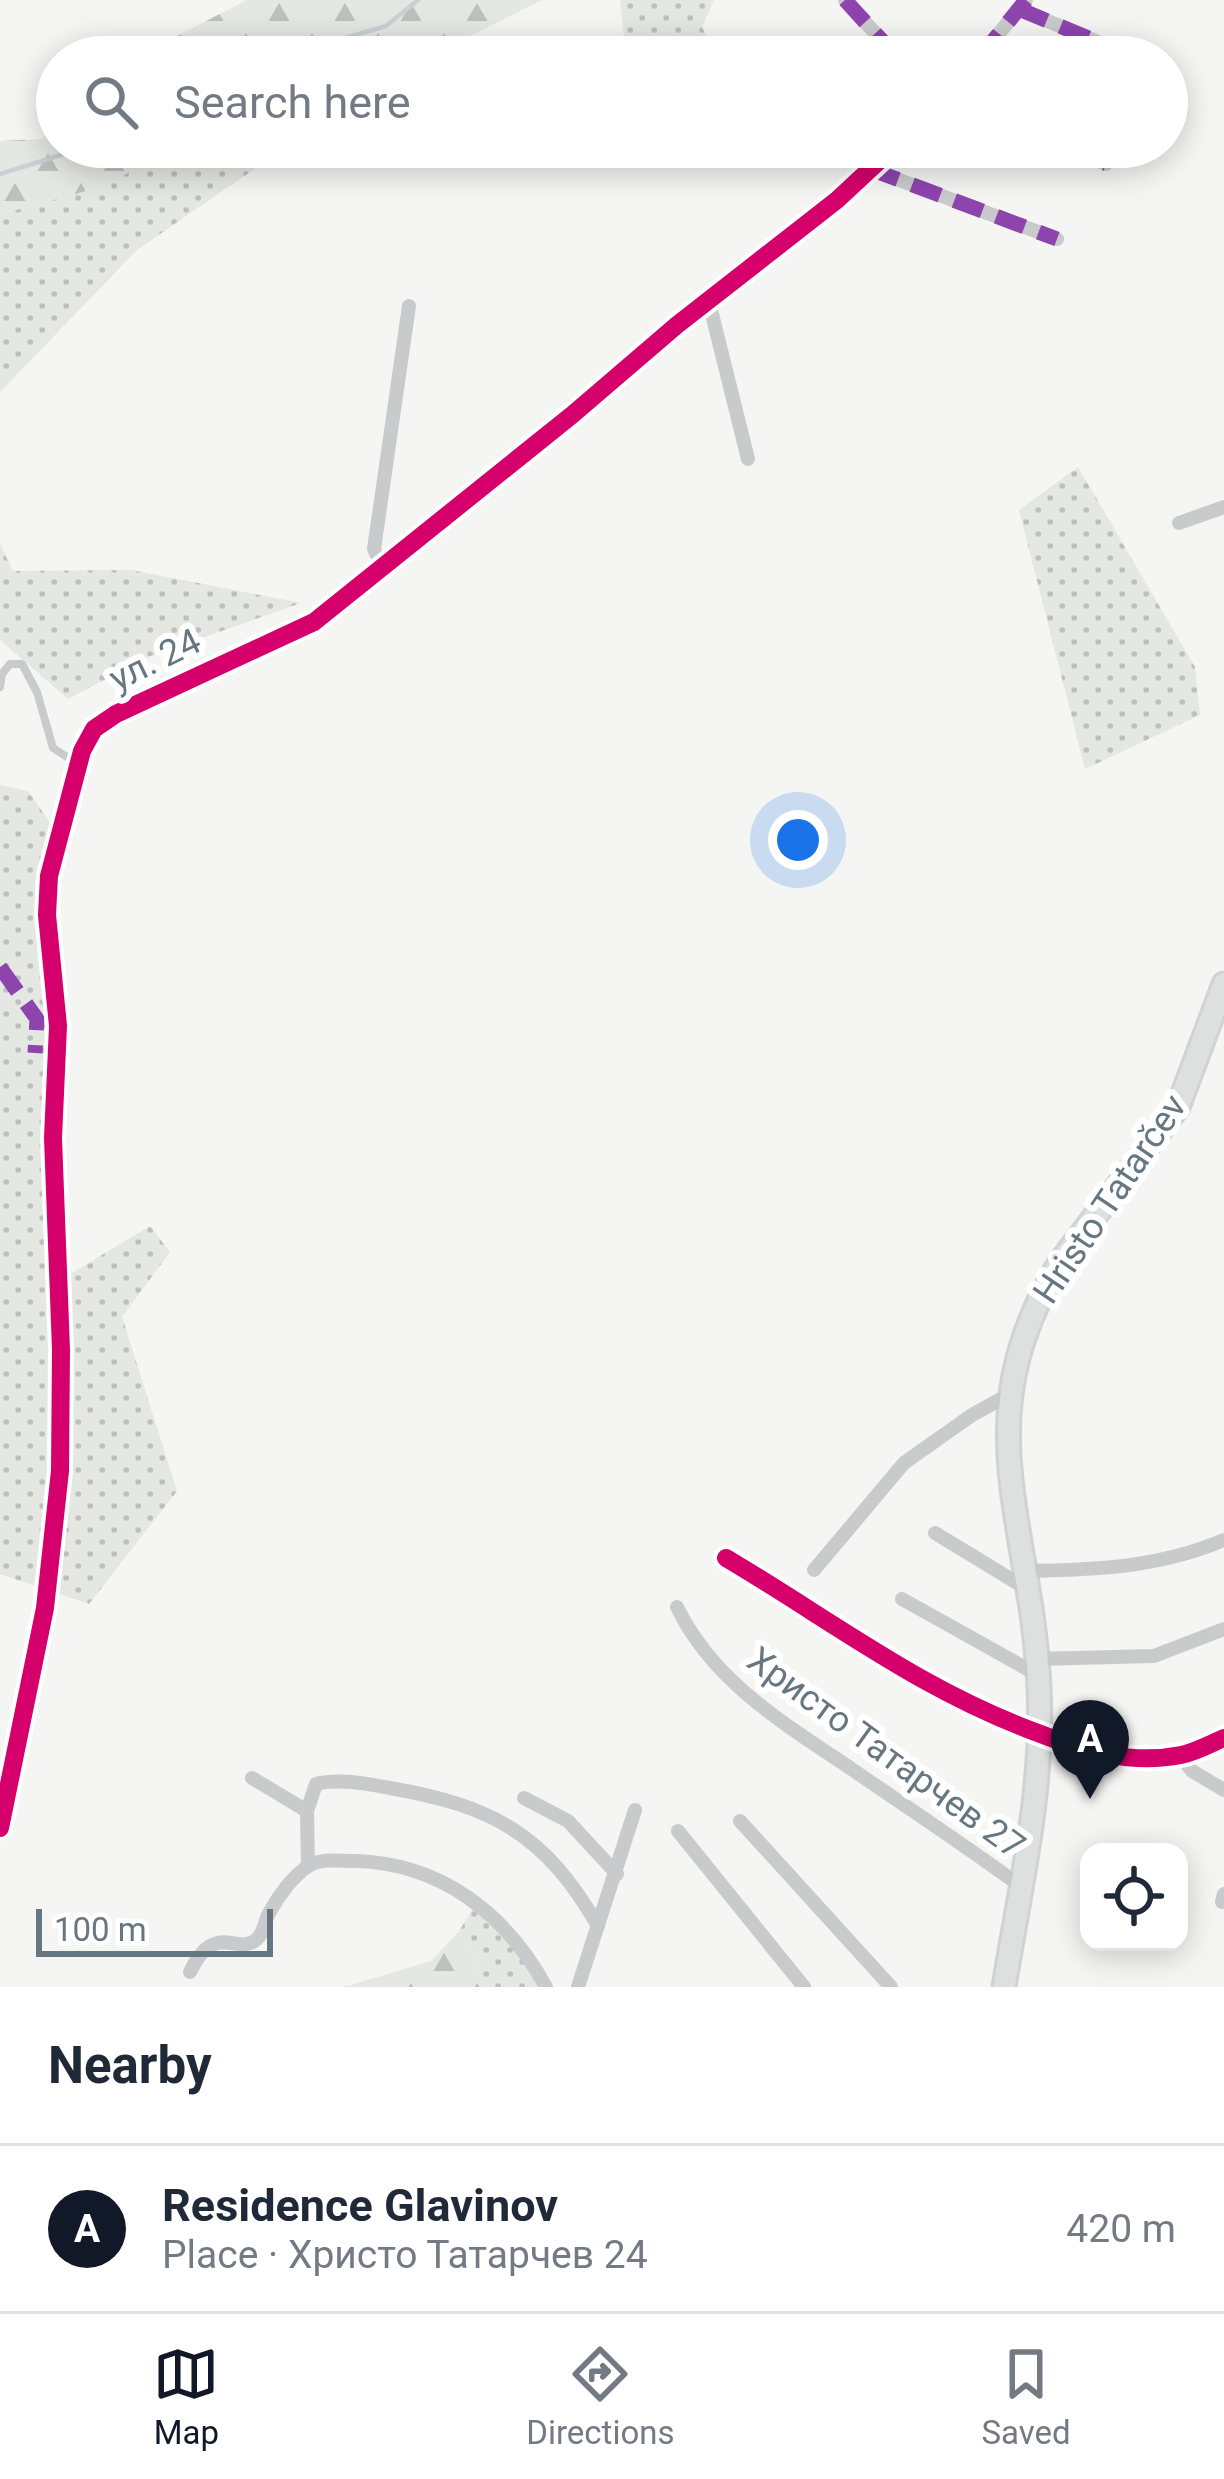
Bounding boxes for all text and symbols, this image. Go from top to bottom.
search box [36,36,1188,168]
icon: search [78,69,144,135]
text: Search here [174,76,411,129]
street label: ул. 24 [103,620,207,700]
your location [768,810,828,870]
street label: Hristo Tatarčev [1025,1087,1195,1311]
street label: Христо Татарчев 27 [739,1638,1033,1868]
pin: A [1051,1700,1129,1799]
map controls [1080,1843,1188,1951]
button: locate [1080,1843,1188,1951]
scale bar [36,1903,273,1956]
text: 100 m [54,1910,147,1949]
text: Nearby [48,2036,212,2095]
text: Residence Glavinov [162,2179,558,2232]
text: A [74,2206,100,2252]
text: 420 m [1066,2206,1176,2252]
text: Place · Христо Татарчев 24 [162,2232,648,2278]
tab: Map [153,2341,219,2452]
tab: Directions [526,2341,675,2452]
tab: Saved [981,2341,1071,2452]

